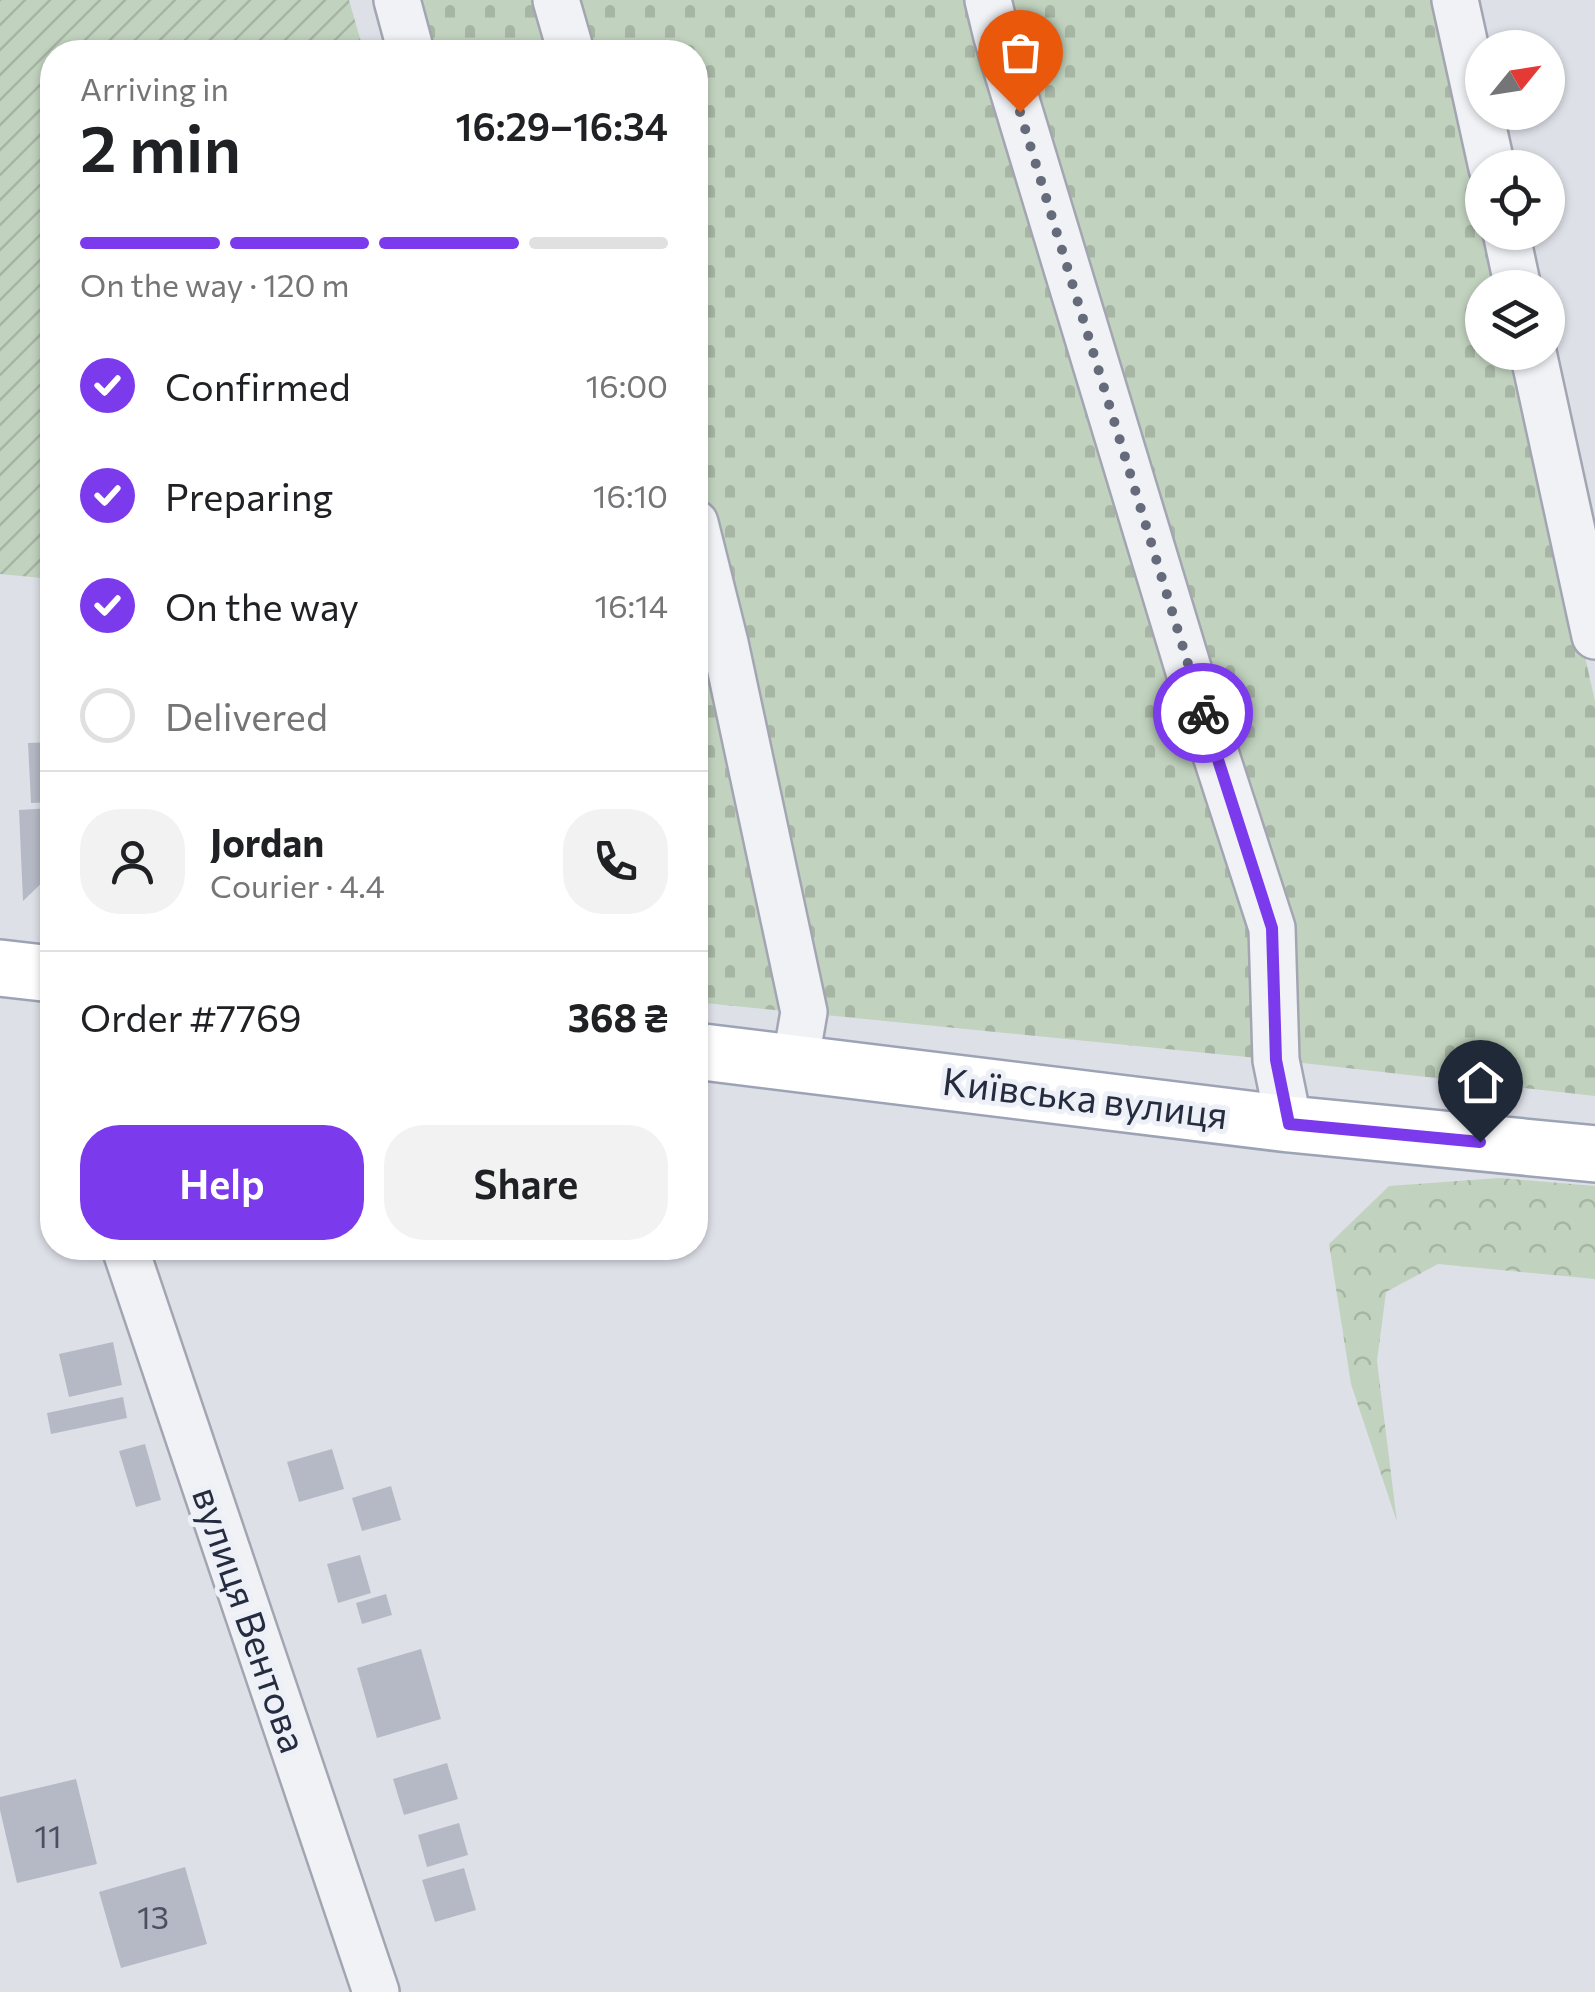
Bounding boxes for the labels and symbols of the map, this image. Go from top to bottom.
pin [978,10,1063,113]
north arrow [1465,30,1565,130]
courier [1153,663,1253,763]
pin [1438,1040,1523,1143]
street label: Київська вулиця [940,1056,1231,1137]
street label: вулиця Вентова [184,1480,319,1758]
house number: 11 [34,1815,62,1855]
house number: 13 [137,1896,169,1936]

